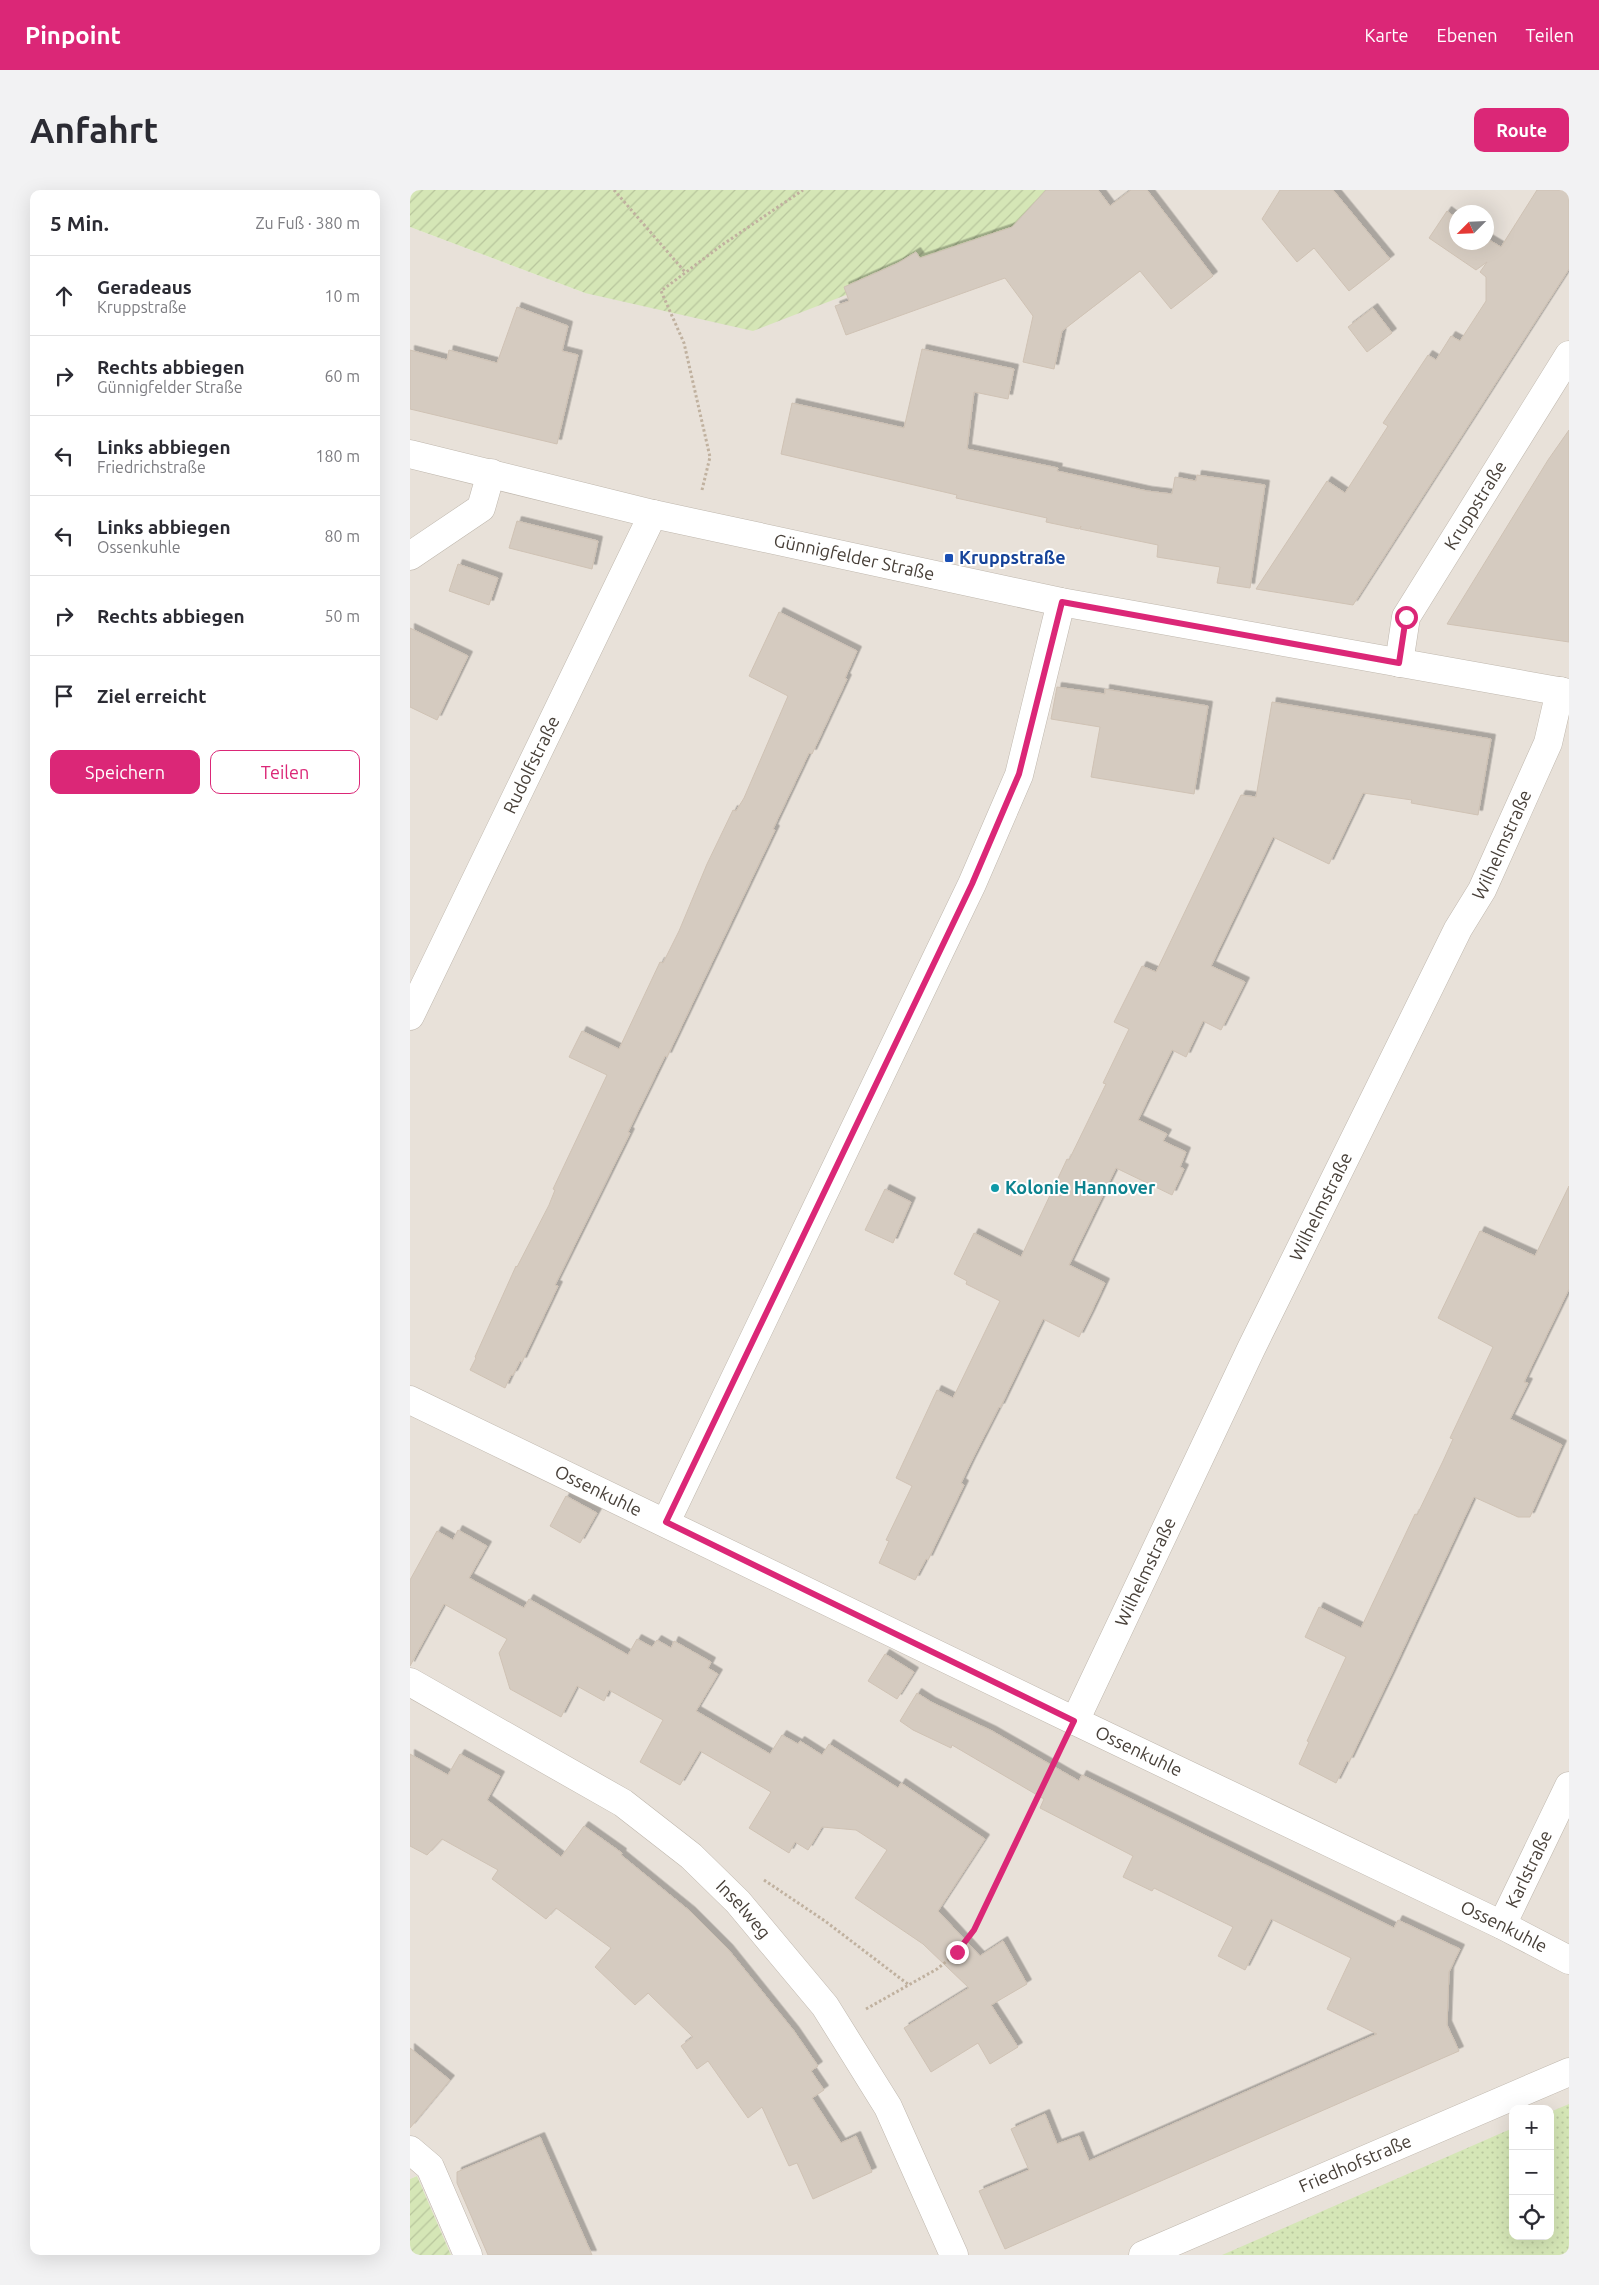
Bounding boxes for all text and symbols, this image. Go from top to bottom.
text: Pinpoint [25,22,121,49]
text: Karte [1365,25,1409,45]
text: Ebenen [1437,25,1498,45]
text: Teilen [1526,25,1574,45]
button: Route [1474,108,1569,152]
text: Anfahrt [30,110,158,150]
north arrow [1449,205,1494,250]
text: 5 Min. [50,211,109,235]
text: Zu Fuß · 380 m [255,214,360,232]
text: Geradeaus [97,276,192,298]
icon: ahead [50,282,78,310]
text: 10 m [324,287,360,305]
text: Kruppstraße [97,298,187,316]
text: Rechts abbiegen [97,356,245,378]
icon: right [50,362,78,390]
text: 60 m [324,367,360,385]
text: Günnigfelder Straße [97,378,243,396]
text: Links abbiegen [97,436,231,458]
icon: left [50,442,78,470]
text: 180 m [315,447,360,465]
street label: Kruppstraße [1439,457,1510,553]
text: Friedrichstraße [97,458,206,476]
text: Links abbiegen [97,516,231,538]
icon: left [50,522,78,550]
text: 80 m [324,527,360,545]
street label: Günnigfelder Straße [772,529,936,583]
text: Ossenkuhle [97,538,181,556]
place label: Kruppstraße [959,547,1066,567]
marker: Kruppstraße [943,552,955,564]
icon: right [50,602,78,630]
text: Rechts abbiegen [97,605,245,627]
route start [1395,606,1418,629]
text: 50 m [324,607,360,625]
icon: arrive [50,682,78,710]
text: Ziel erreicht [97,685,206,707]
street label: Rudolfstraße [499,712,563,816]
button: Speichern [50,750,200,794]
button: Teilen [210,750,360,794]
street label: Wilhelmstraße [1468,786,1535,903]
street label: Wilhelmstraße [1285,1149,1355,1264]
place label: Kolonie Hannover [1005,1177,1156,1197]
marker: Kolonie Hannover [989,1182,1001,1194]
street label: Ossenkuhle [552,1460,645,1519]
street label: Wilhelmstraße [1110,1514,1179,1629]
street label: Ossenkuhle [1092,1721,1186,1780]
street label: Karlstraße [1501,1827,1555,1911]
street label: Inselweg [713,1875,775,1942]
street label: Ossenkuhle [1458,1896,1551,1956]
route end [946,1941,969,1964]
map controls [1509,2105,1554,2240]
button: + [1509,2105,1554,2150]
street label: Friedhofstraße [1296,2130,1414,2196]
button: − [1509,2150,1554,2195]
button: locate [1509,2195,1554,2240]

